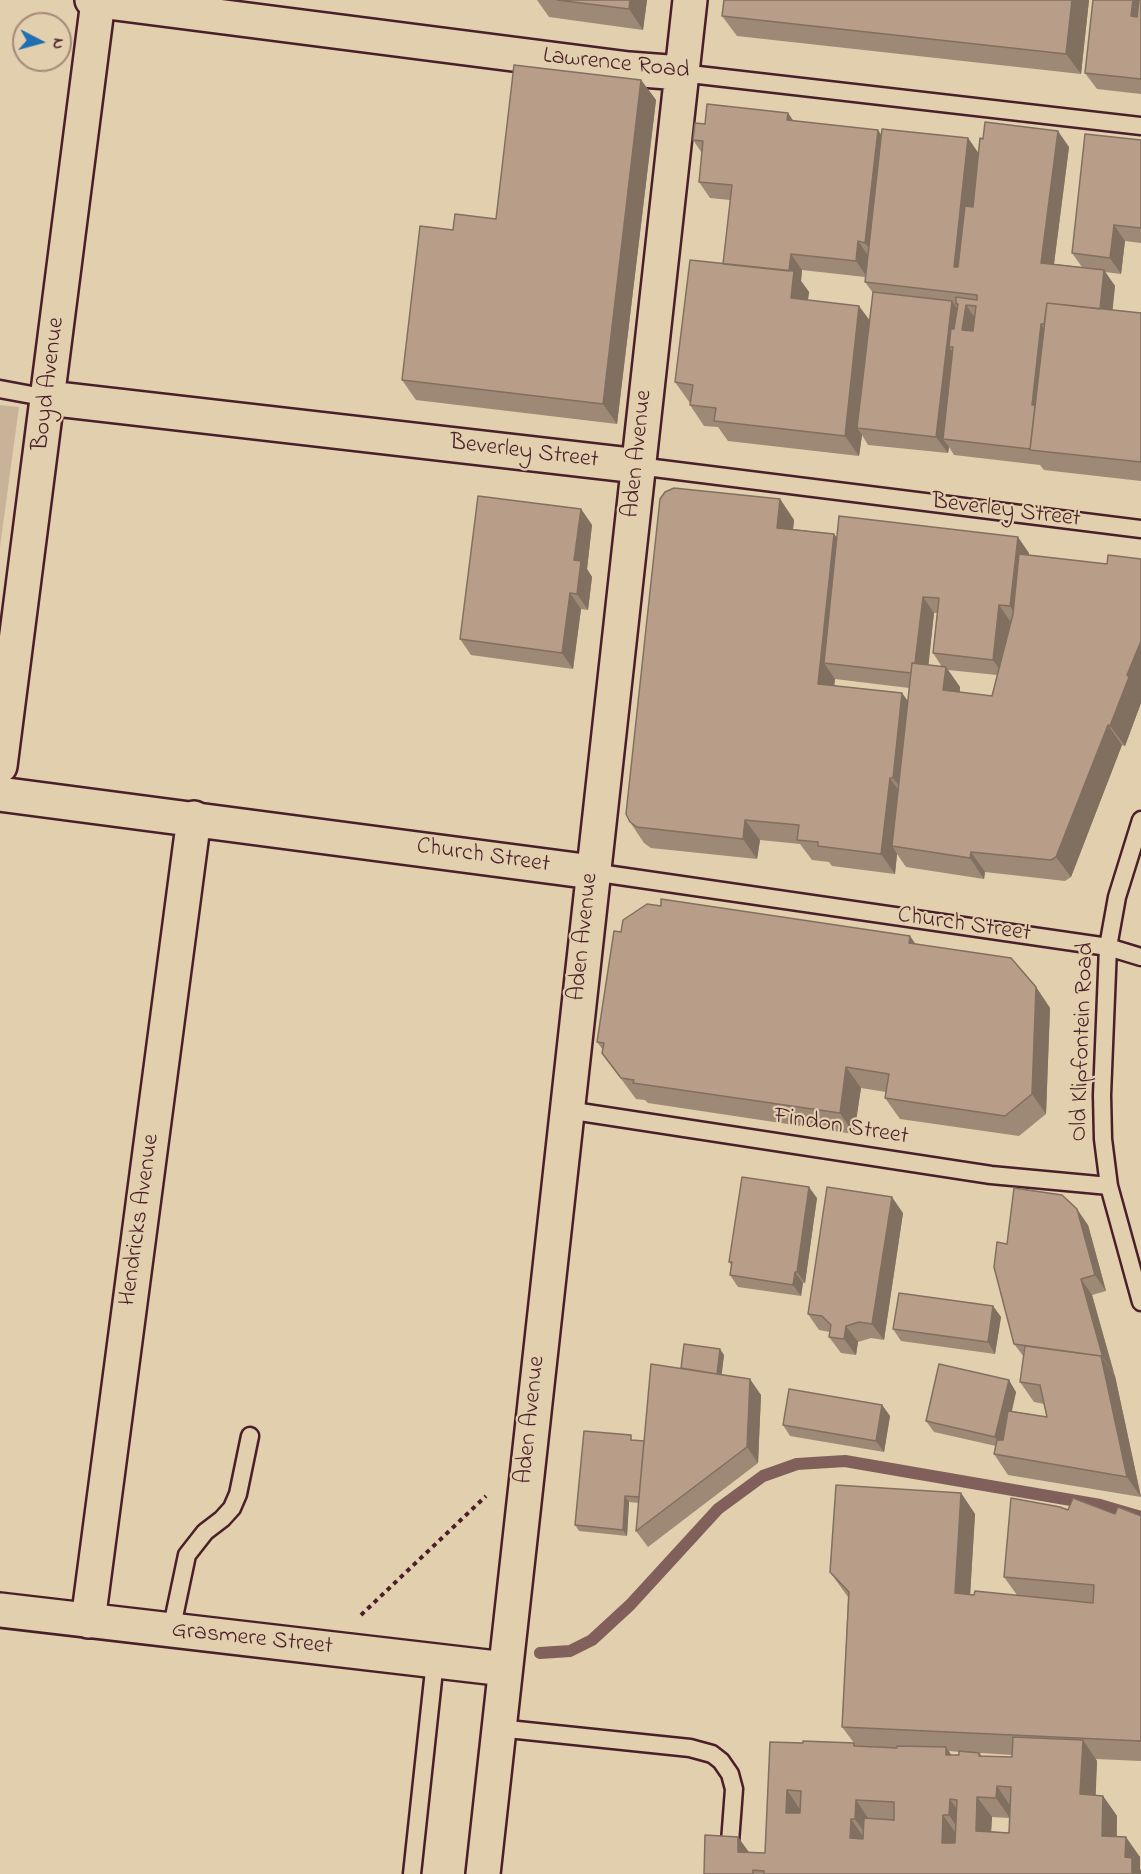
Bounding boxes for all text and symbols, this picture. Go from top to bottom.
north arrow [12,12,72,72]
text: N [45,37,70,50]
street label: Lawrence Road [541,43,691,87]
street label: Boyd Avenue [28,316,72,452]
street label: Aden Avenue [618,389,660,519]
street label: Beverley Street [448,430,600,476]
street label: Beverley Street [930,489,1082,535]
street label: Church Street [415,833,551,881]
street label: Aden Avenue [564,872,606,1002]
street label: Church Street [896,902,1032,950]
street label: Old Klipfontein Road [1066,942,1102,1142]
street label: Findon Street [772,1103,910,1153]
street label: Hendricks Avenue [115,1132,167,1308]
street label: Aden Avenue [511,1355,553,1485]
street label: Grasmere Street [170,1617,334,1663]

